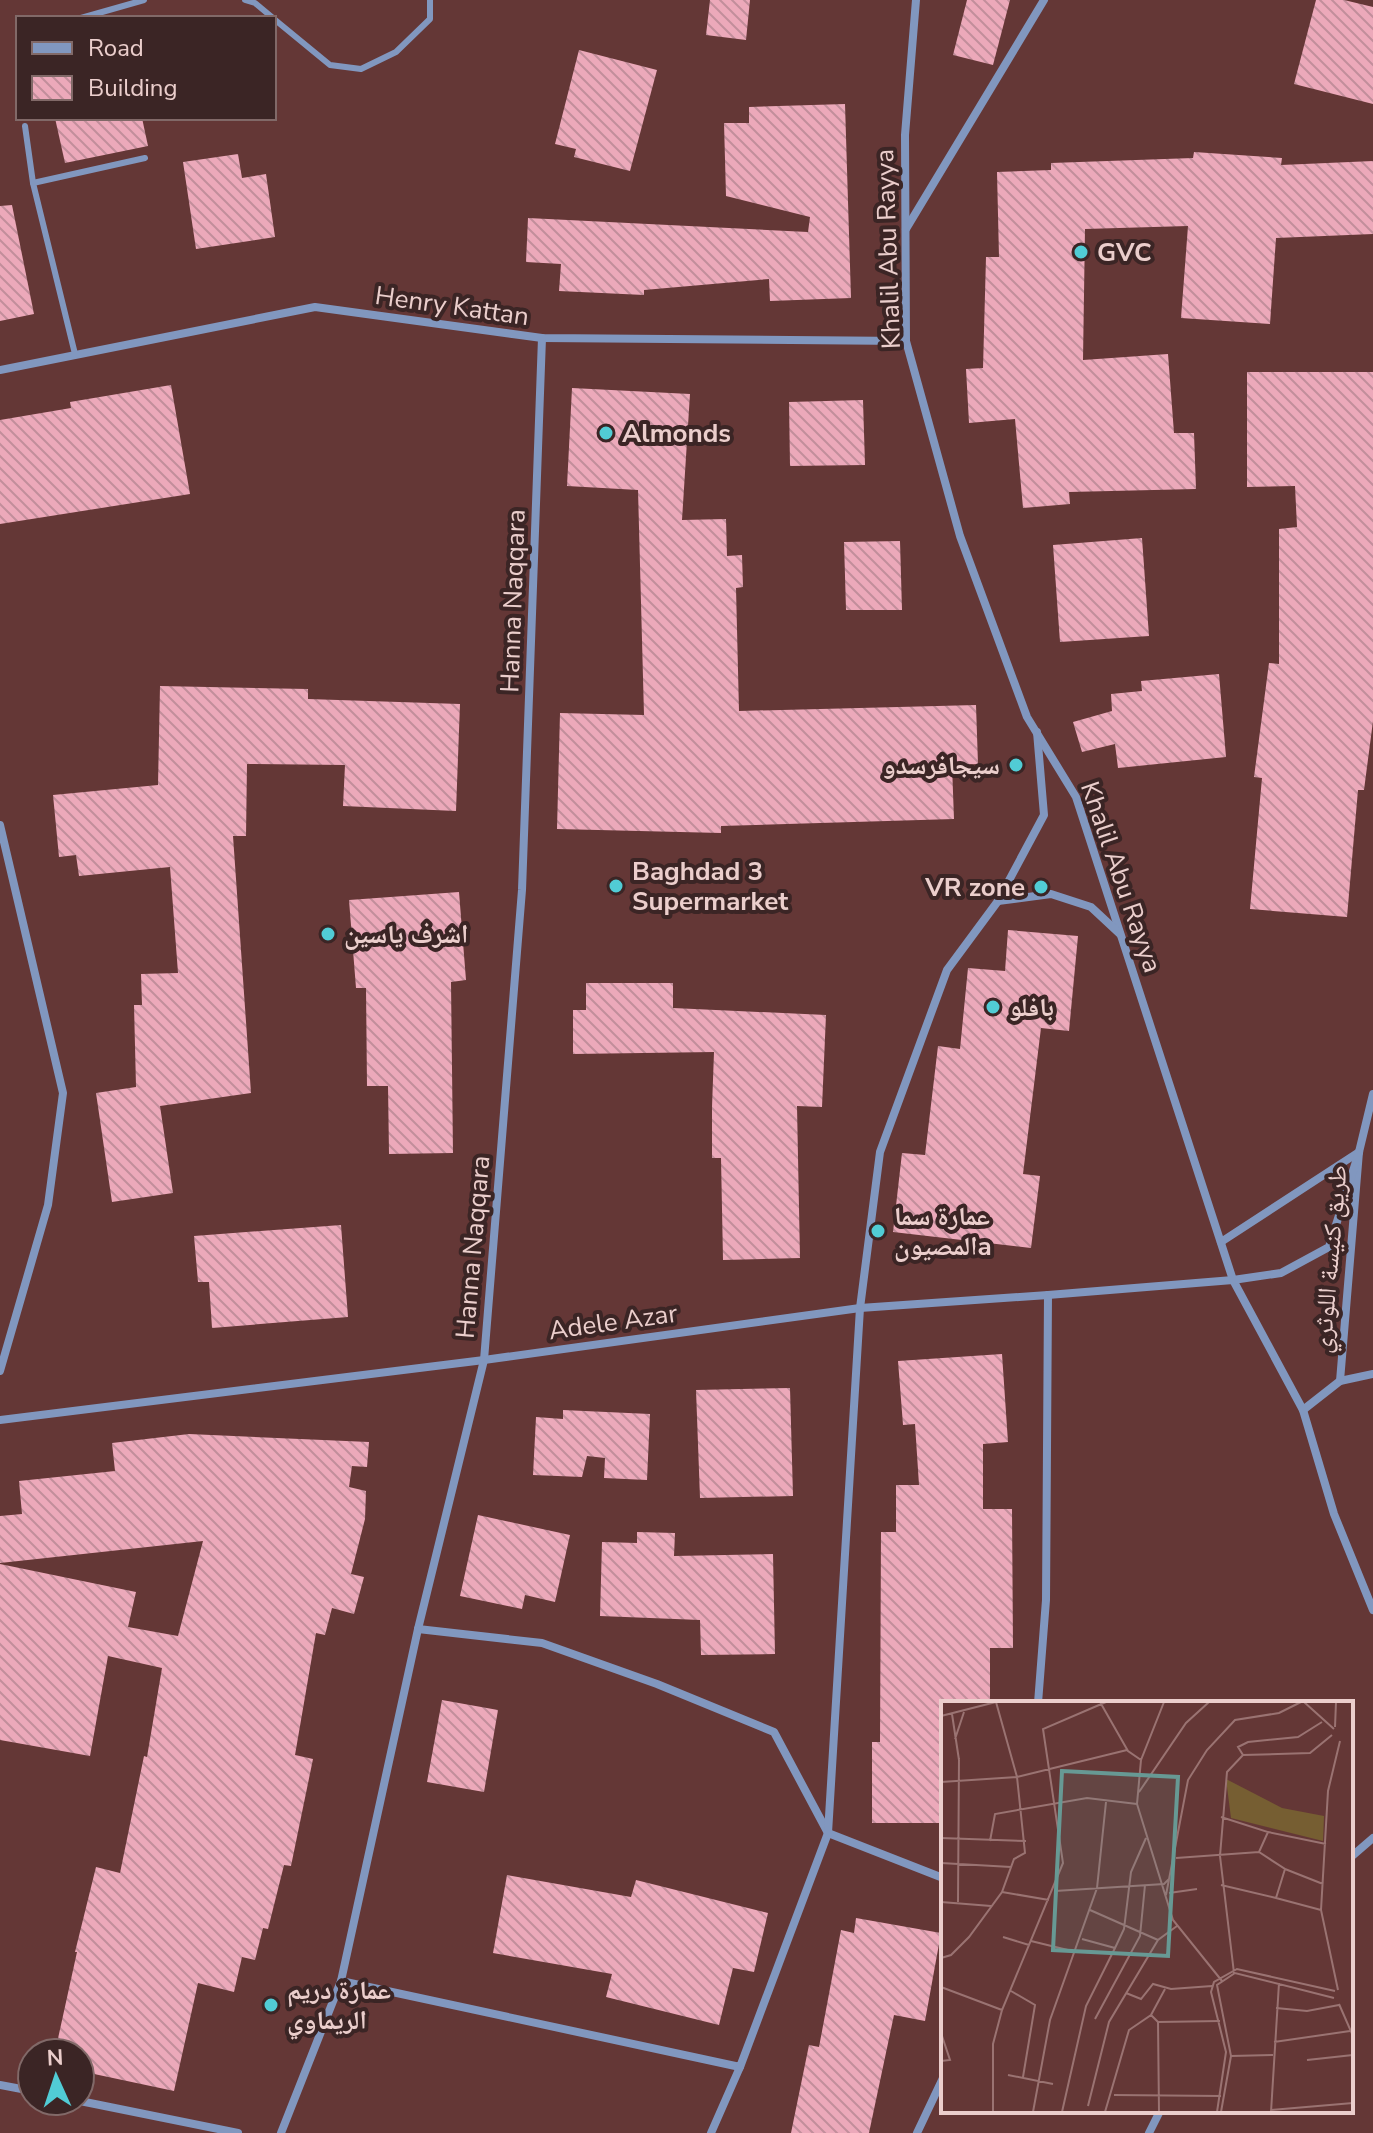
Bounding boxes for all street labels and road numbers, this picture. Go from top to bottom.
street label: Khalil Abu Rayya [867,148,909,350]
street label: Henry Kattan [373,278,531,334]
street label: Hanna Naqqara [492,509,534,693]
street label: Khalil Abu Rayya [1072,777,1170,977]
street label: Hanna Naqqara [448,1154,498,1340]
street label: طريق كنيسة اللوثري [1304,1163,1358,1355]
street label: Adele Azar [546,1296,680,1348]

